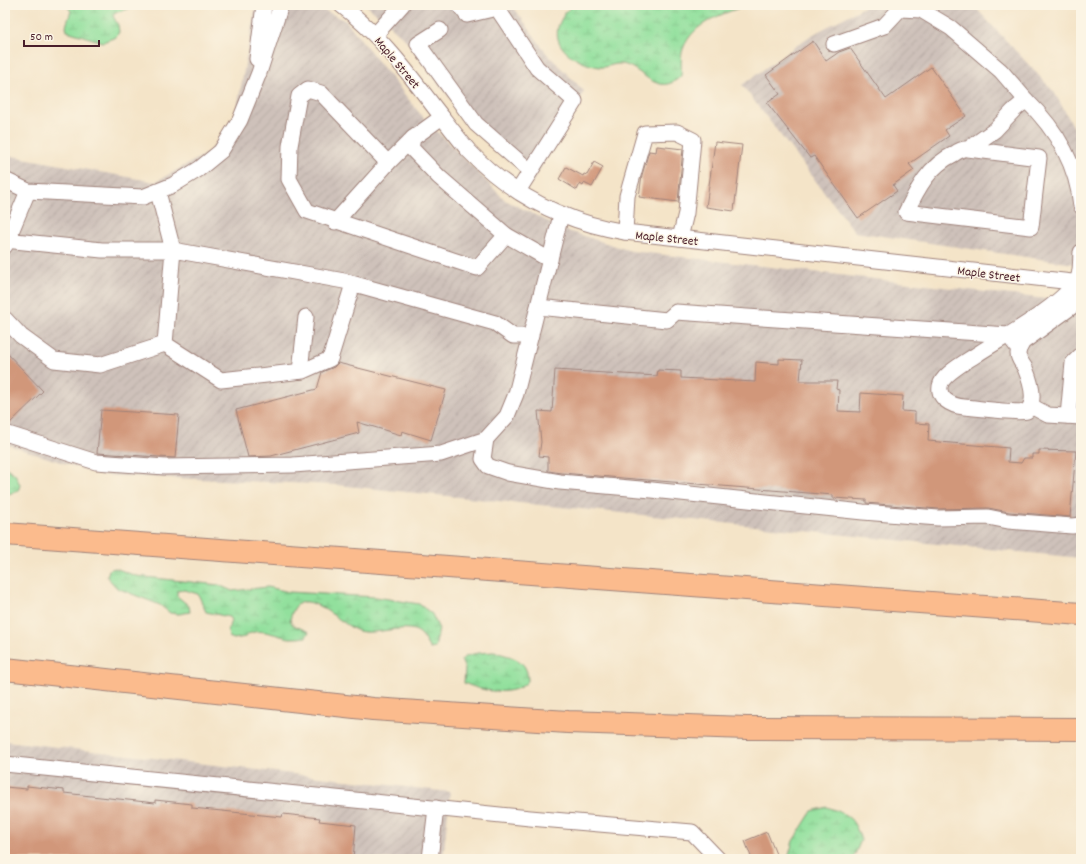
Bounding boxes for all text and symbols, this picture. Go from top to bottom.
scale bar [24,22,99,48]
text: 50 m [30,29,53,46]
street label: Maple Street [369,33,424,94]
street label: Maple Street [634,227,699,252]
street label: Maple Street [956,262,1021,289]

